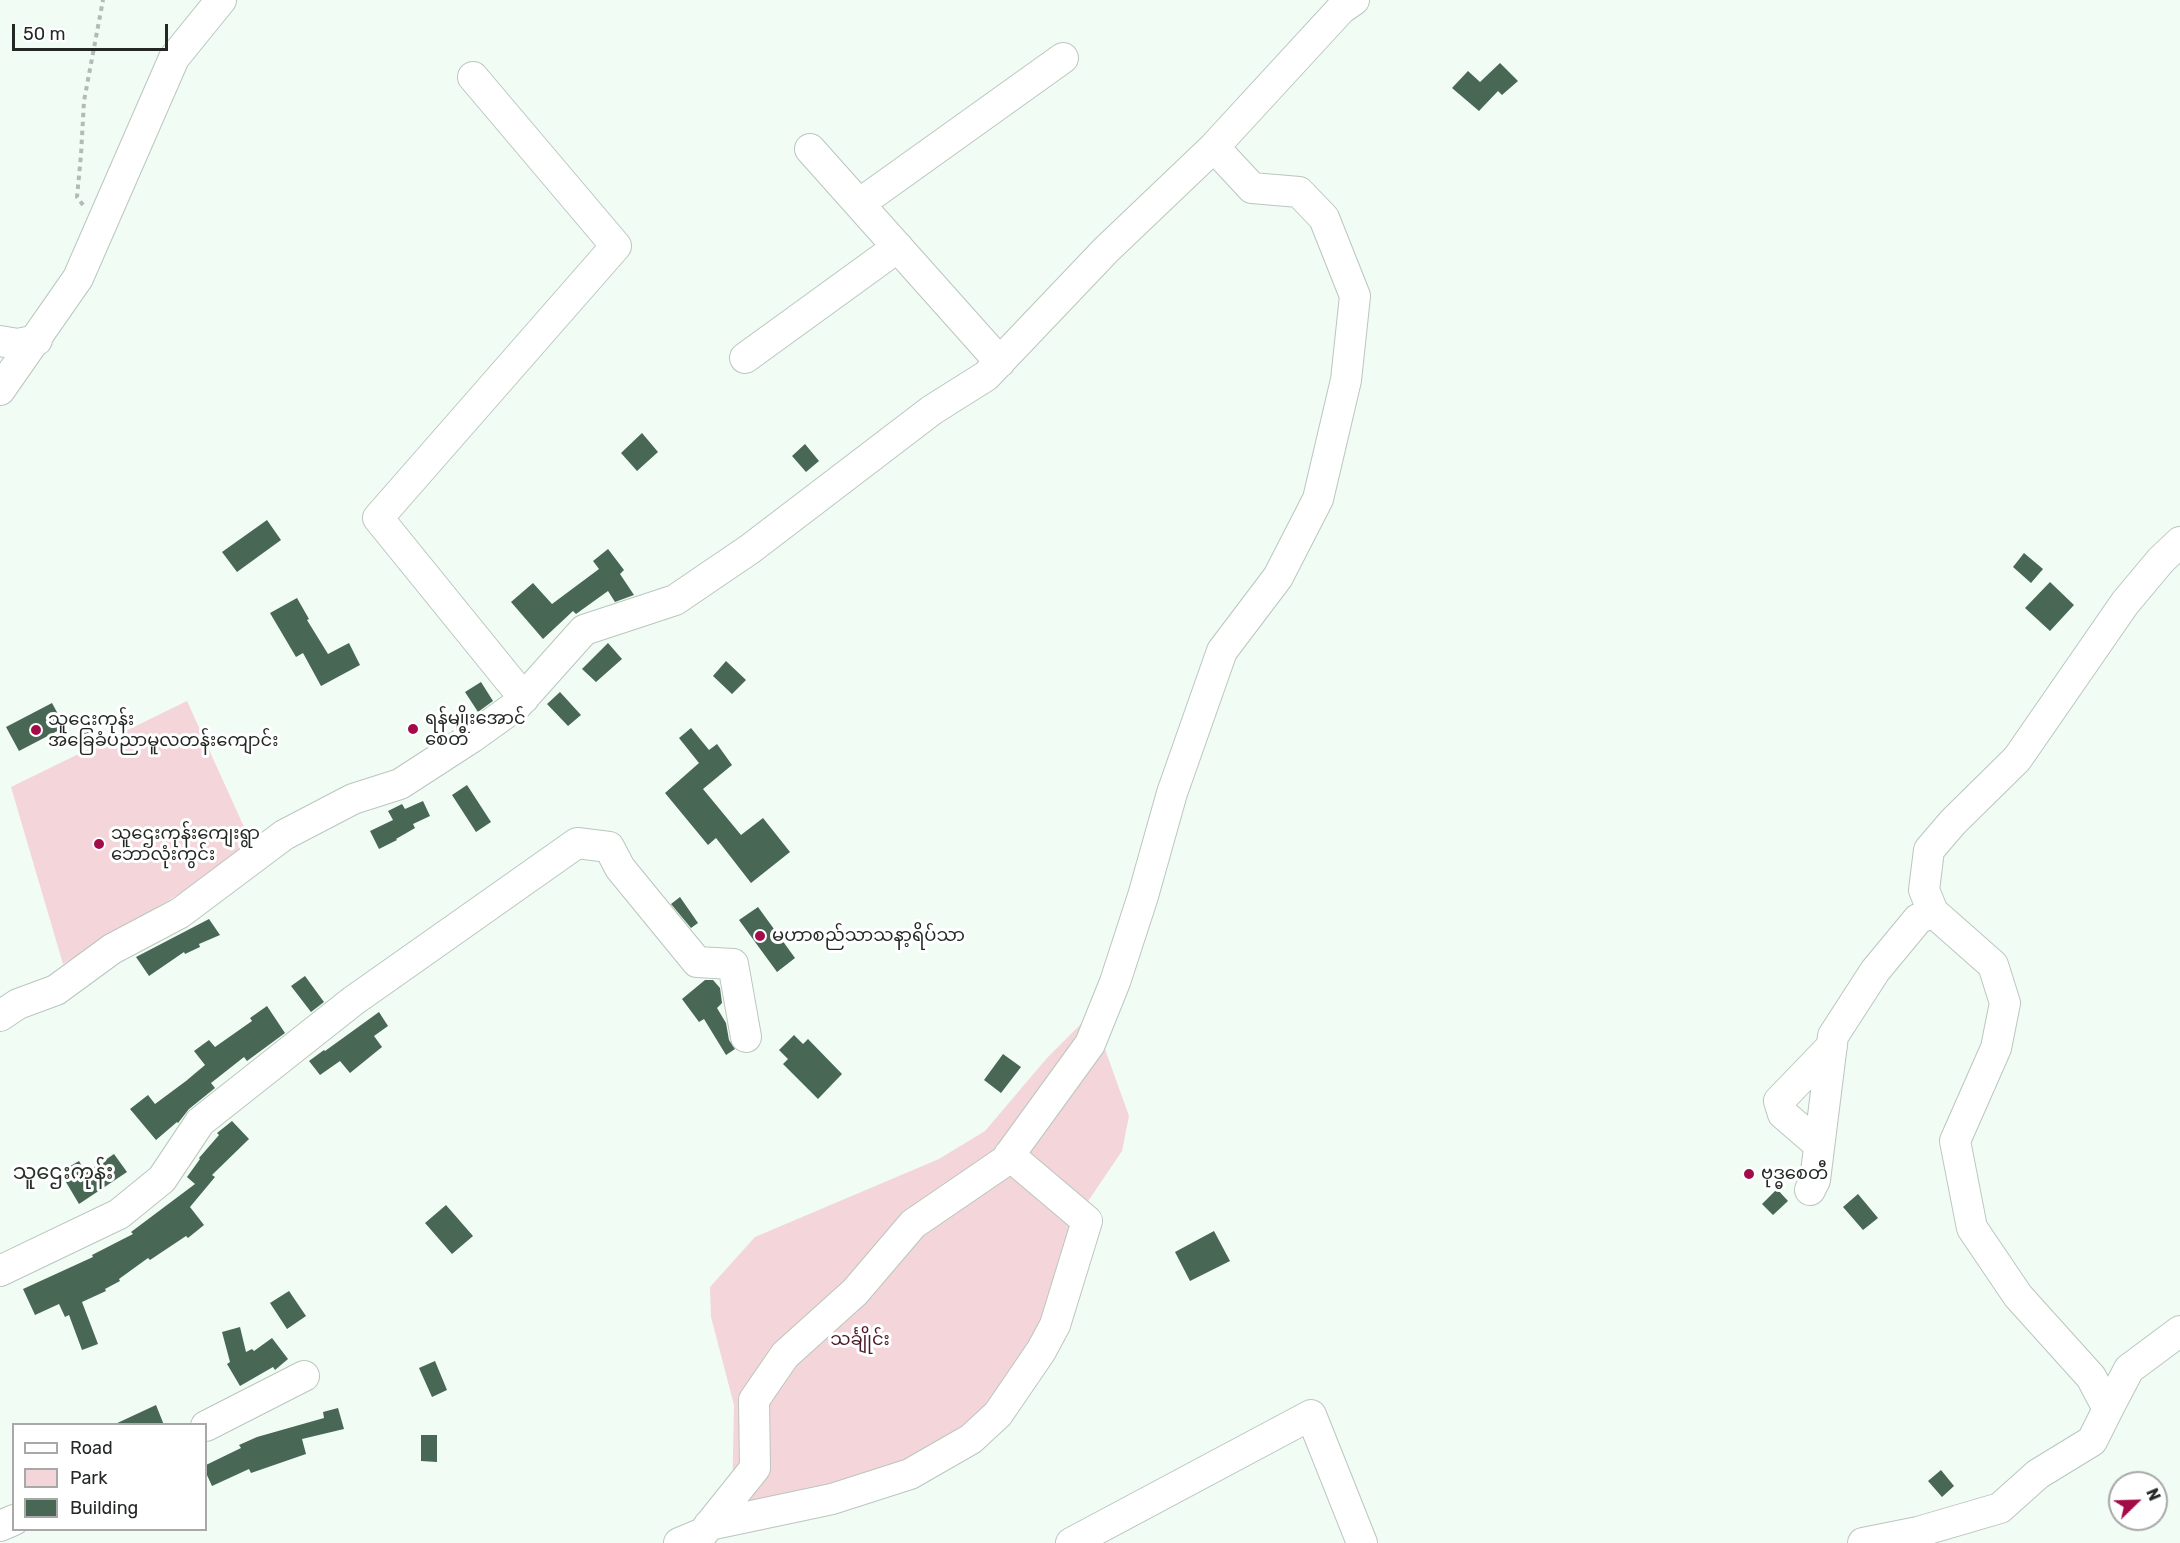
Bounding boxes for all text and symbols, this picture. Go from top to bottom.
scale bar [15,12,171,50]
text: 50 m [23,23,66,45]
place label: ရန်မျိုးအောင် စေတီ [425,708,526,750]
place label: သူဌေးကုန်း အခြေခံပညာမူလတန်းကျောင်း [48,709,278,752]
marker: ရန်မျိုးအောင် စေတီ [406,722,420,736]
marker: သူဌေးကုန်း အခြေခံပညာမူလတန်းကျောင်း [29,723,43,737]
place label: သူဌေးကုန်းကျေးရွာ ဘောလုံးကွင်း [111,823,260,866]
marker: သူဌေးကုန်းကျေးရွာ ဘောလုံးကွင်း [92,837,106,851]
place label: မဟာစည်သာသနာ့ရိပ်သာ [772,925,965,947]
marker: မဟာစည်သာသနာ့ရိပ်သာ [753,929,767,943]
district label: သူဌေးကုန်း [13,1160,113,1186]
place label: ဗုဒ္ဓစေတီ [1761,1163,1828,1185]
marker: ဗုဒ္ဓစေတီ [1742,1167,1756,1181]
park label: သင်္ချိုင်း [830,1329,890,1351]
legend [12,1423,207,1531]
text: Road [70,1437,113,1459]
text: Park [70,1467,107,1489]
north arrow [2108,1471,2168,1531]
text: N [2142,1486,2164,1504]
text: Building [70,1497,138,1519]

